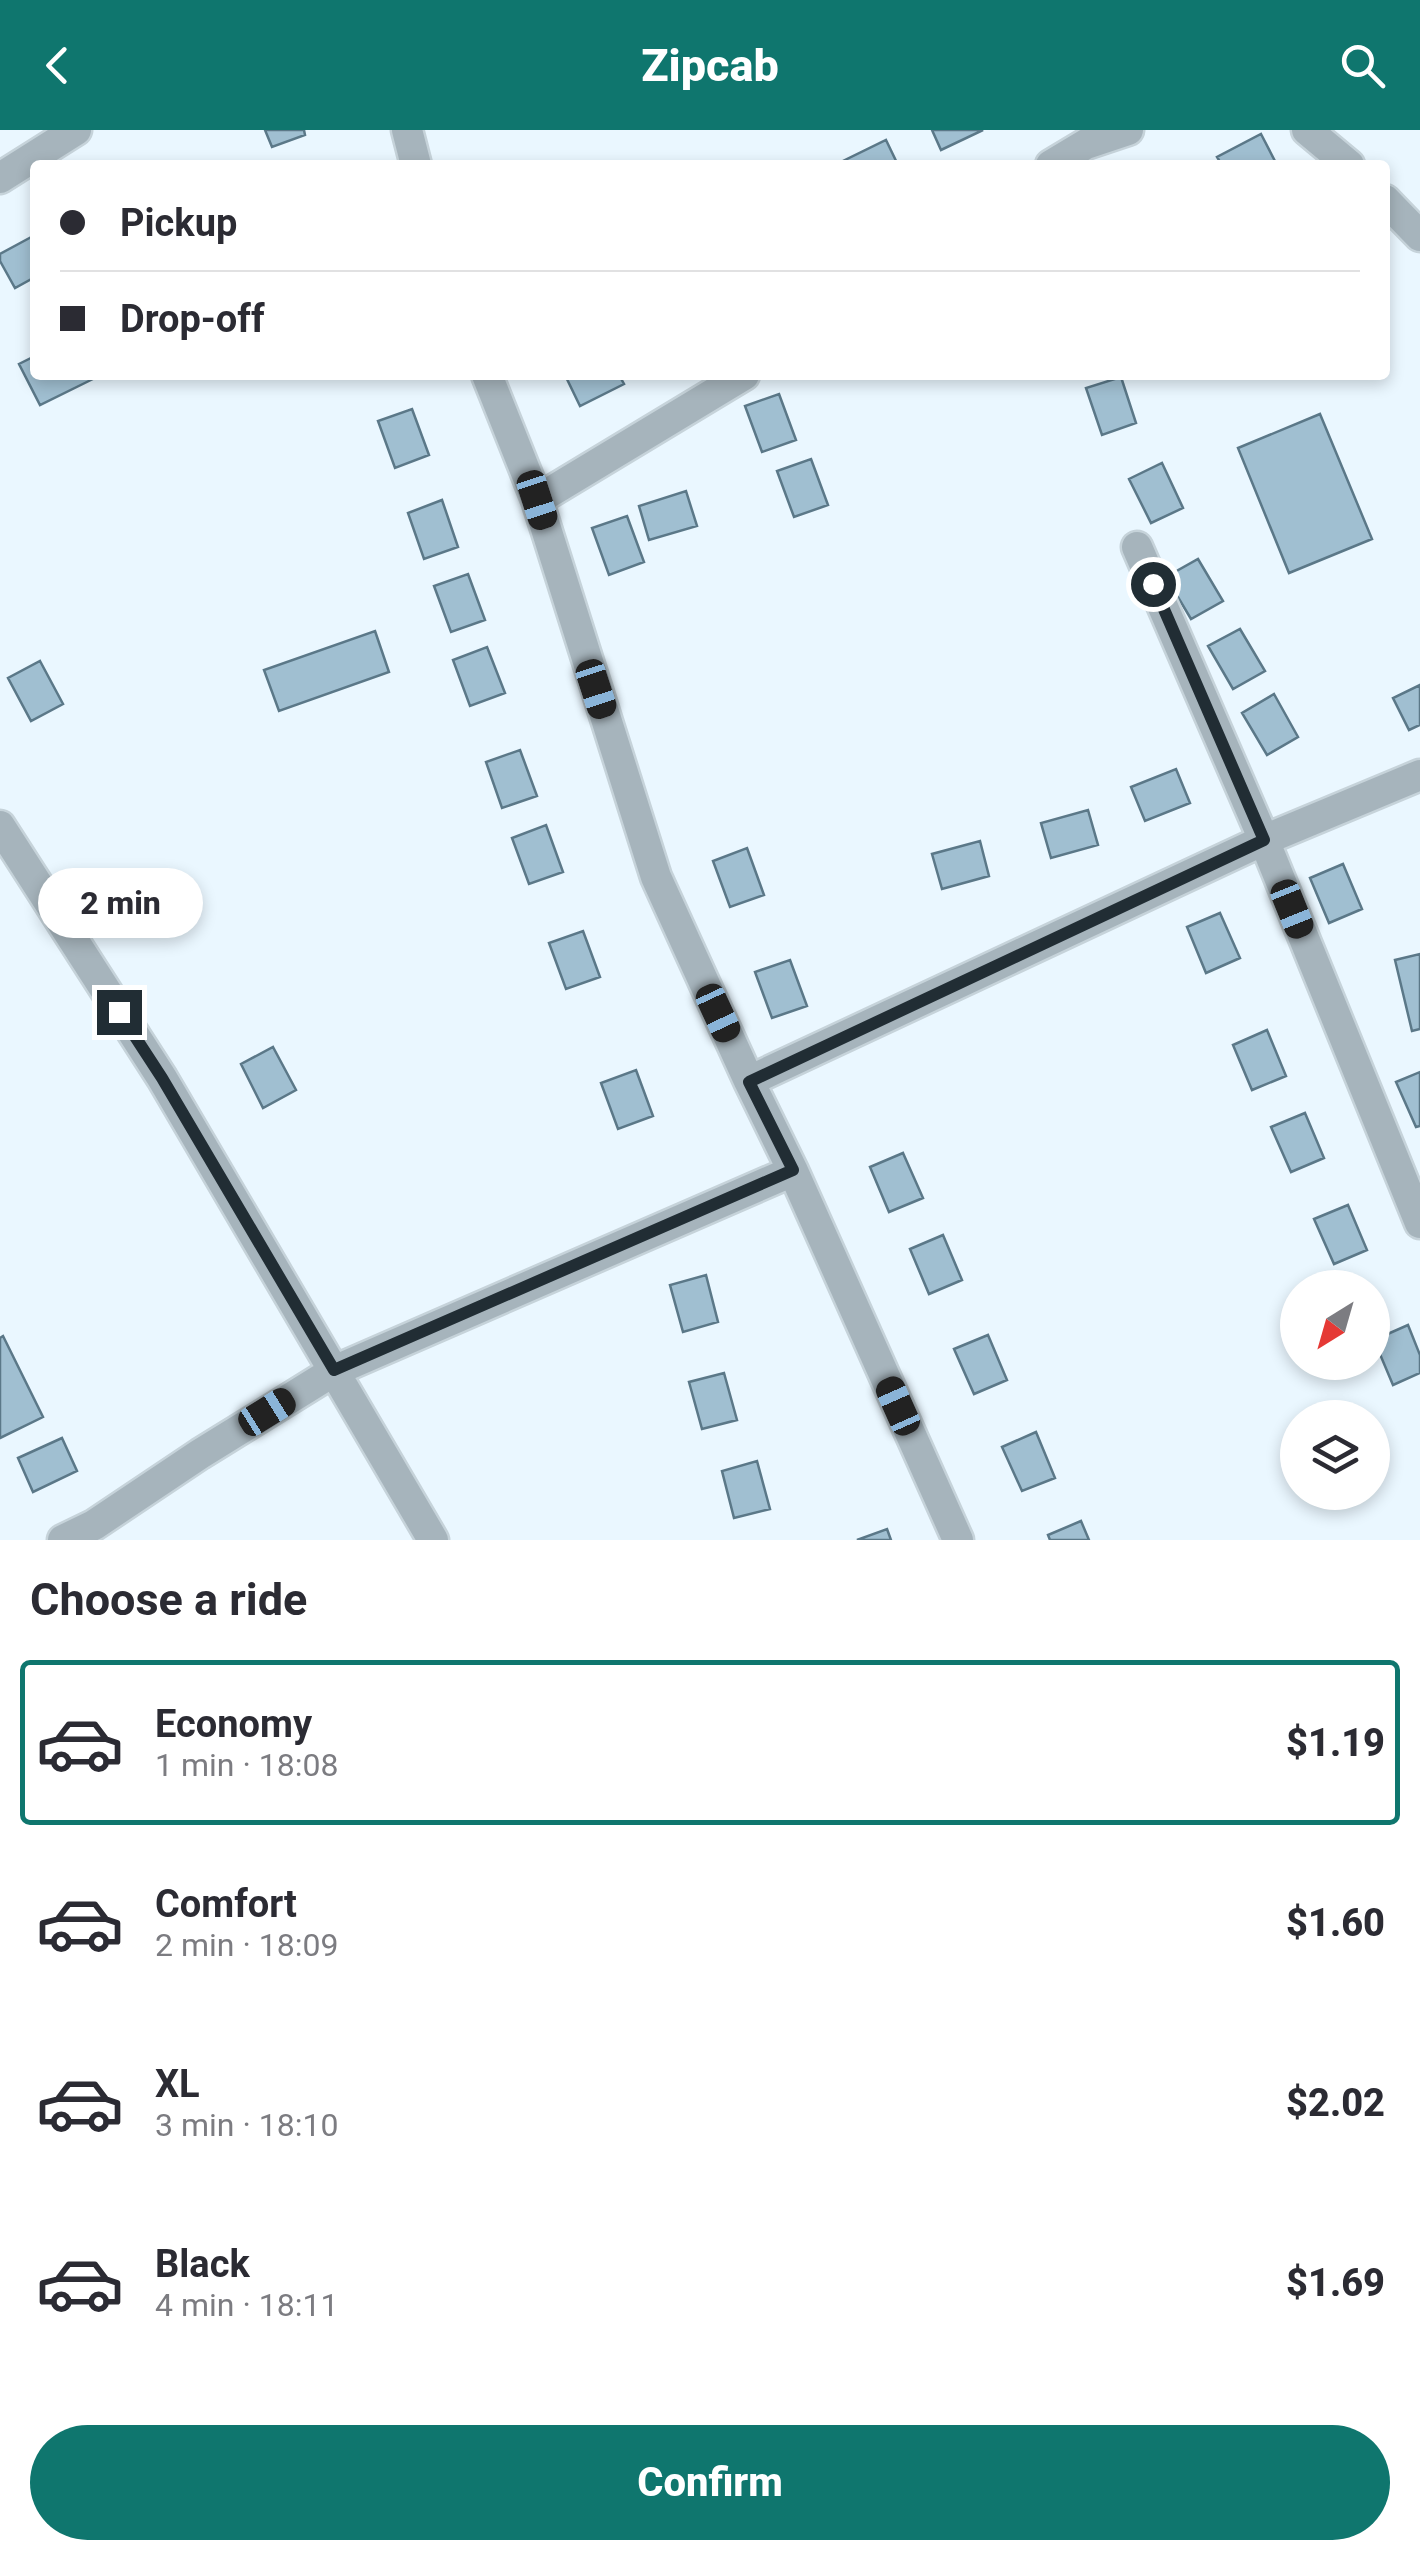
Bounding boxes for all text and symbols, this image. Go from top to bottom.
icon: back [30,38,85,93]
icon: search [1335,38,1390,93]
text: Zipcab [641,39,779,92]
text: Pickup [120,201,237,245]
text: Drop-off [120,297,265,341]
car [513,467,561,533]
route start [1131,562,1176,607]
car [572,656,620,722]
callout: 2 min [36,867,202,937]
car [1267,876,1317,942]
text: 2 min [80,884,161,922]
car [692,979,744,1047]
route end [97,990,142,1035]
north arrow [1280,1270,1390,1380]
map controls [1280,1270,1390,1510]
car [872,1372,924,1440]
car [234,1383,300,1441]
button: layers [1280,1400,1390,1510]
text: Choose a ride [30,1573,307,1626]
icon: car [35,1698,125,1788]
text: Economy [155,1702,312,1746]
text: $1.19 [1286,1721,1385,1765]
text: 1 min · 18:08 [155,1746,338,1784]
icon: car [35,1878,125,1968]
text: Comfort [155,1882,297,1926]
text: $1.60 [1286,1901,1385,1945]
text: 2 min · 18:09 [155,1926,338,1964]
icon: car [35,2058,125,2148]
text: XL [155,2062,200,2106]
text: $2.02 [1286,2081,1385,2125]
text: 3 min · 18:10 [155,2106,338,2144]
icon: car [35,2238,125,2328]
text: Black [155,2242,250,2286]
text: $1.69 [1286,2261,1385,2305]
text: 4 min · 18:11 [155,2286,338,2324]
button: Confirm [30,2425,1390,2540]

